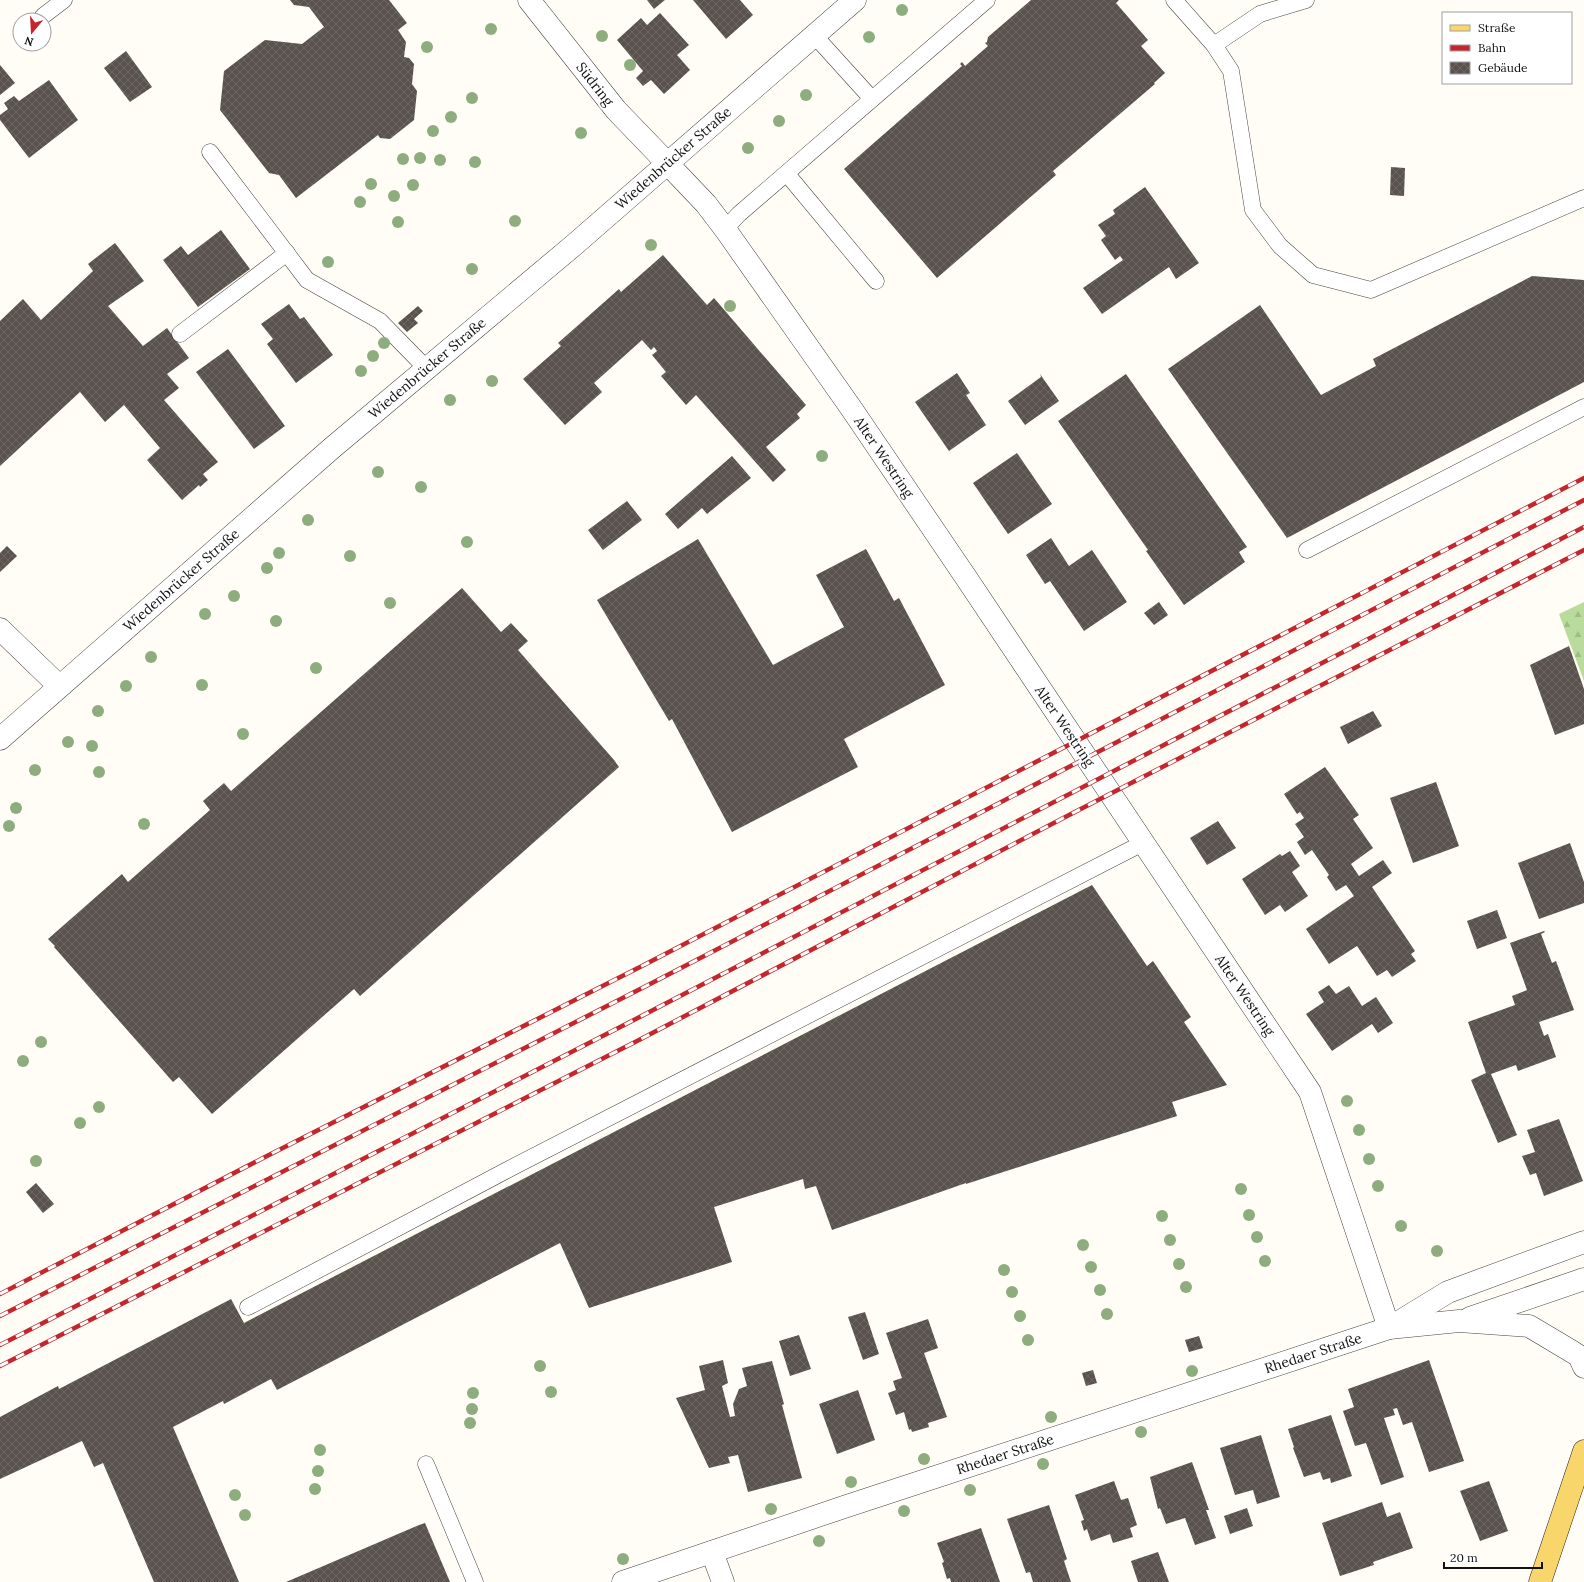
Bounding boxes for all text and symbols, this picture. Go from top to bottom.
north arrow [12,12,52,52]
legend [1442,12,1572,84]
text: Straße [1478,20,1516,35]
text: N [22,33,35,49]
text: Bahn [1478,40,1506,55]
street label: Südring [572,58,618,110]
text: Gebäude [1478,60,1528,75]
street label: Wiedenbrücker Straße [611,102,735,213]
street label: Wiedenbrücker Straße [365,313,490,422]
street label: Alter Westring [850,412,918,501]
street label: Wiedenbrücker Straße [119,524,243,635]
street label: Alter Westring [1031,681,1099,770]
street label: Alter Westring [1211,950,1279,1039]
street label: Rhedaer Straße [1262,1329,1364,1377]
street label: Rhedaer Straße [954,1430,1056,1478]
scale bar [1444,1544,1542,1570]
text: 20 m [1450,1550,1478,1565]

